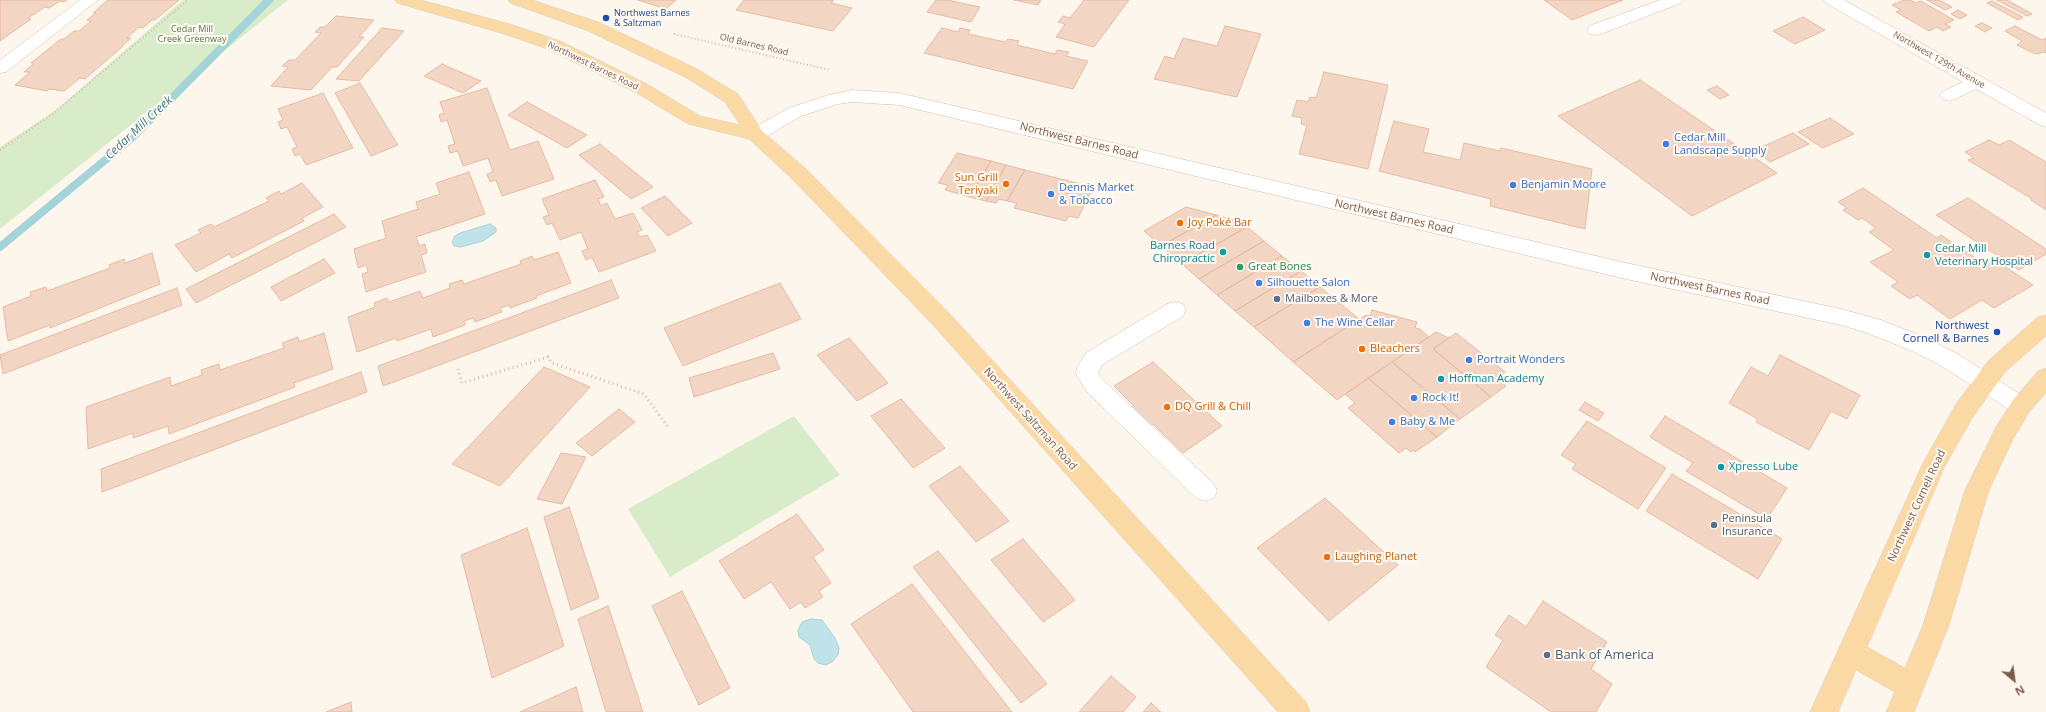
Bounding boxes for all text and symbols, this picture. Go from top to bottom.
place label: Northwest Barnes & Saltzman [614,8,690,29]
marker: Northwest Barnes & Saltzman [601,13,611,23]
park label: Cedar Mill Creek Greenway [158,24,226,45]
street label: Northwest 129th Avenue [1891,29,1987,91]
street label: Old Barnes Road [719,32,789,58]
street label: Northwest Barnes Road [546,39,640,93]
water label: Cedar Mill Creek [102,93,176,163]
street label: Northwest Barnes Road [1018,120,1140,162]
place label: Cedar Mill Landscape Supply [1674,131,1766,157]
marker: Cedar Mill Landscape Supply [1661,139,1671,149]
place label: Sun Grill Teriyaki [955,171,998,197]
place label: Benjamin Moore [1521,178,1606,192]
marker: Sun Grill Teriyaki [1001,179,1011,189]
marker: Benjamin Moore [1508,180,1518,190]
place label: Dennis Market & Tobacco [1059,181,1134,207]
marker: Dennis Market & Tobacco [1046,189,1056,199]
street label: Northwest Barnes Road [1333,197,1455,237]
place label: Joy Poké Bar [1188,216,1252,230]
marker: Joy Poké Bar [1175,218,1185,228]
place label: Barnes Road Chiropractic [1150,239,1215,265]
place label: Cedar Mill Veterinary Hospital [1935,242,2033,268]
marker: Barnes Road Chiropractic [1218,247,1228,257]
marker: Cedar Mill Veterinary Hospital [1922,250,1932,260]
place label: Great Bones [1248,260,1311,274]
marker: Great Bones [1235,262,1245,272]
street label: Northwest Barnes Road [1649,270,1771,308]
place label: Silhouette Salon [1267,276,1350,290]
marker: Silhouette Salon [1254,278,1264,288]
place label: Mailboxes & More [1285,292,1378,306]
marker: Mailboxes & More [1272,294,1282,304]
place label: The Wine Cellar [1315,316,1395,330]
marker: The Wine Cellar [1302,318,1312,328]
place label: Northwest Cornell & Barnes [1903,319,1989,345]
marker: Northwest Cornell & Barnes [1992,327,2002,337]
place label: Bleachers [1370,342,1420,356]
marker: Bleachers [1357,344,1367,354]
place label: Portrait Wonders [1477,353,1565,367]
marker: Portrait Wonders [1464,355,1474,365]
street label: Northwest Saltzman Road [981,365,1079,473]
place label: Hoffman Academy [1449,372,1544,386]
marker: Hoffman Academy [1436,374,1446,384]
place label: Rock It! [1422,391,1459,405]
marker: Rock It! [1409,393,1419,403]
place label: DQ Grill & Chill [1175,400,1251,414]
marker: DQ Grill & Chill [1162,402,1172,412]
place label: Baby & Me [1400,415,1455,429]
marker: Baby & Me [1387,417,1397,427]
street label: Northwest Cornell Road [1885,448,1949,564]
place label: Xpresso Lube [1729,460,1798,474]
marker: Xpresso Lube [1716,462,1726,472]
place label: Peninsula Insurance [1722,512,1773,538]
marker: Peninsula Insurance [1709,520,1719,530]
place label: Laughing Planet [1335,550,1417,564]
marker: Laughing Planet [1322,552,1332,562]
place label: Bank of America [1555,647,1654,663]
marker: Bank of America [1542,650,1552,660]
north arrow [1994,660,2034,700]
text: N [2013,682,2028,700]

